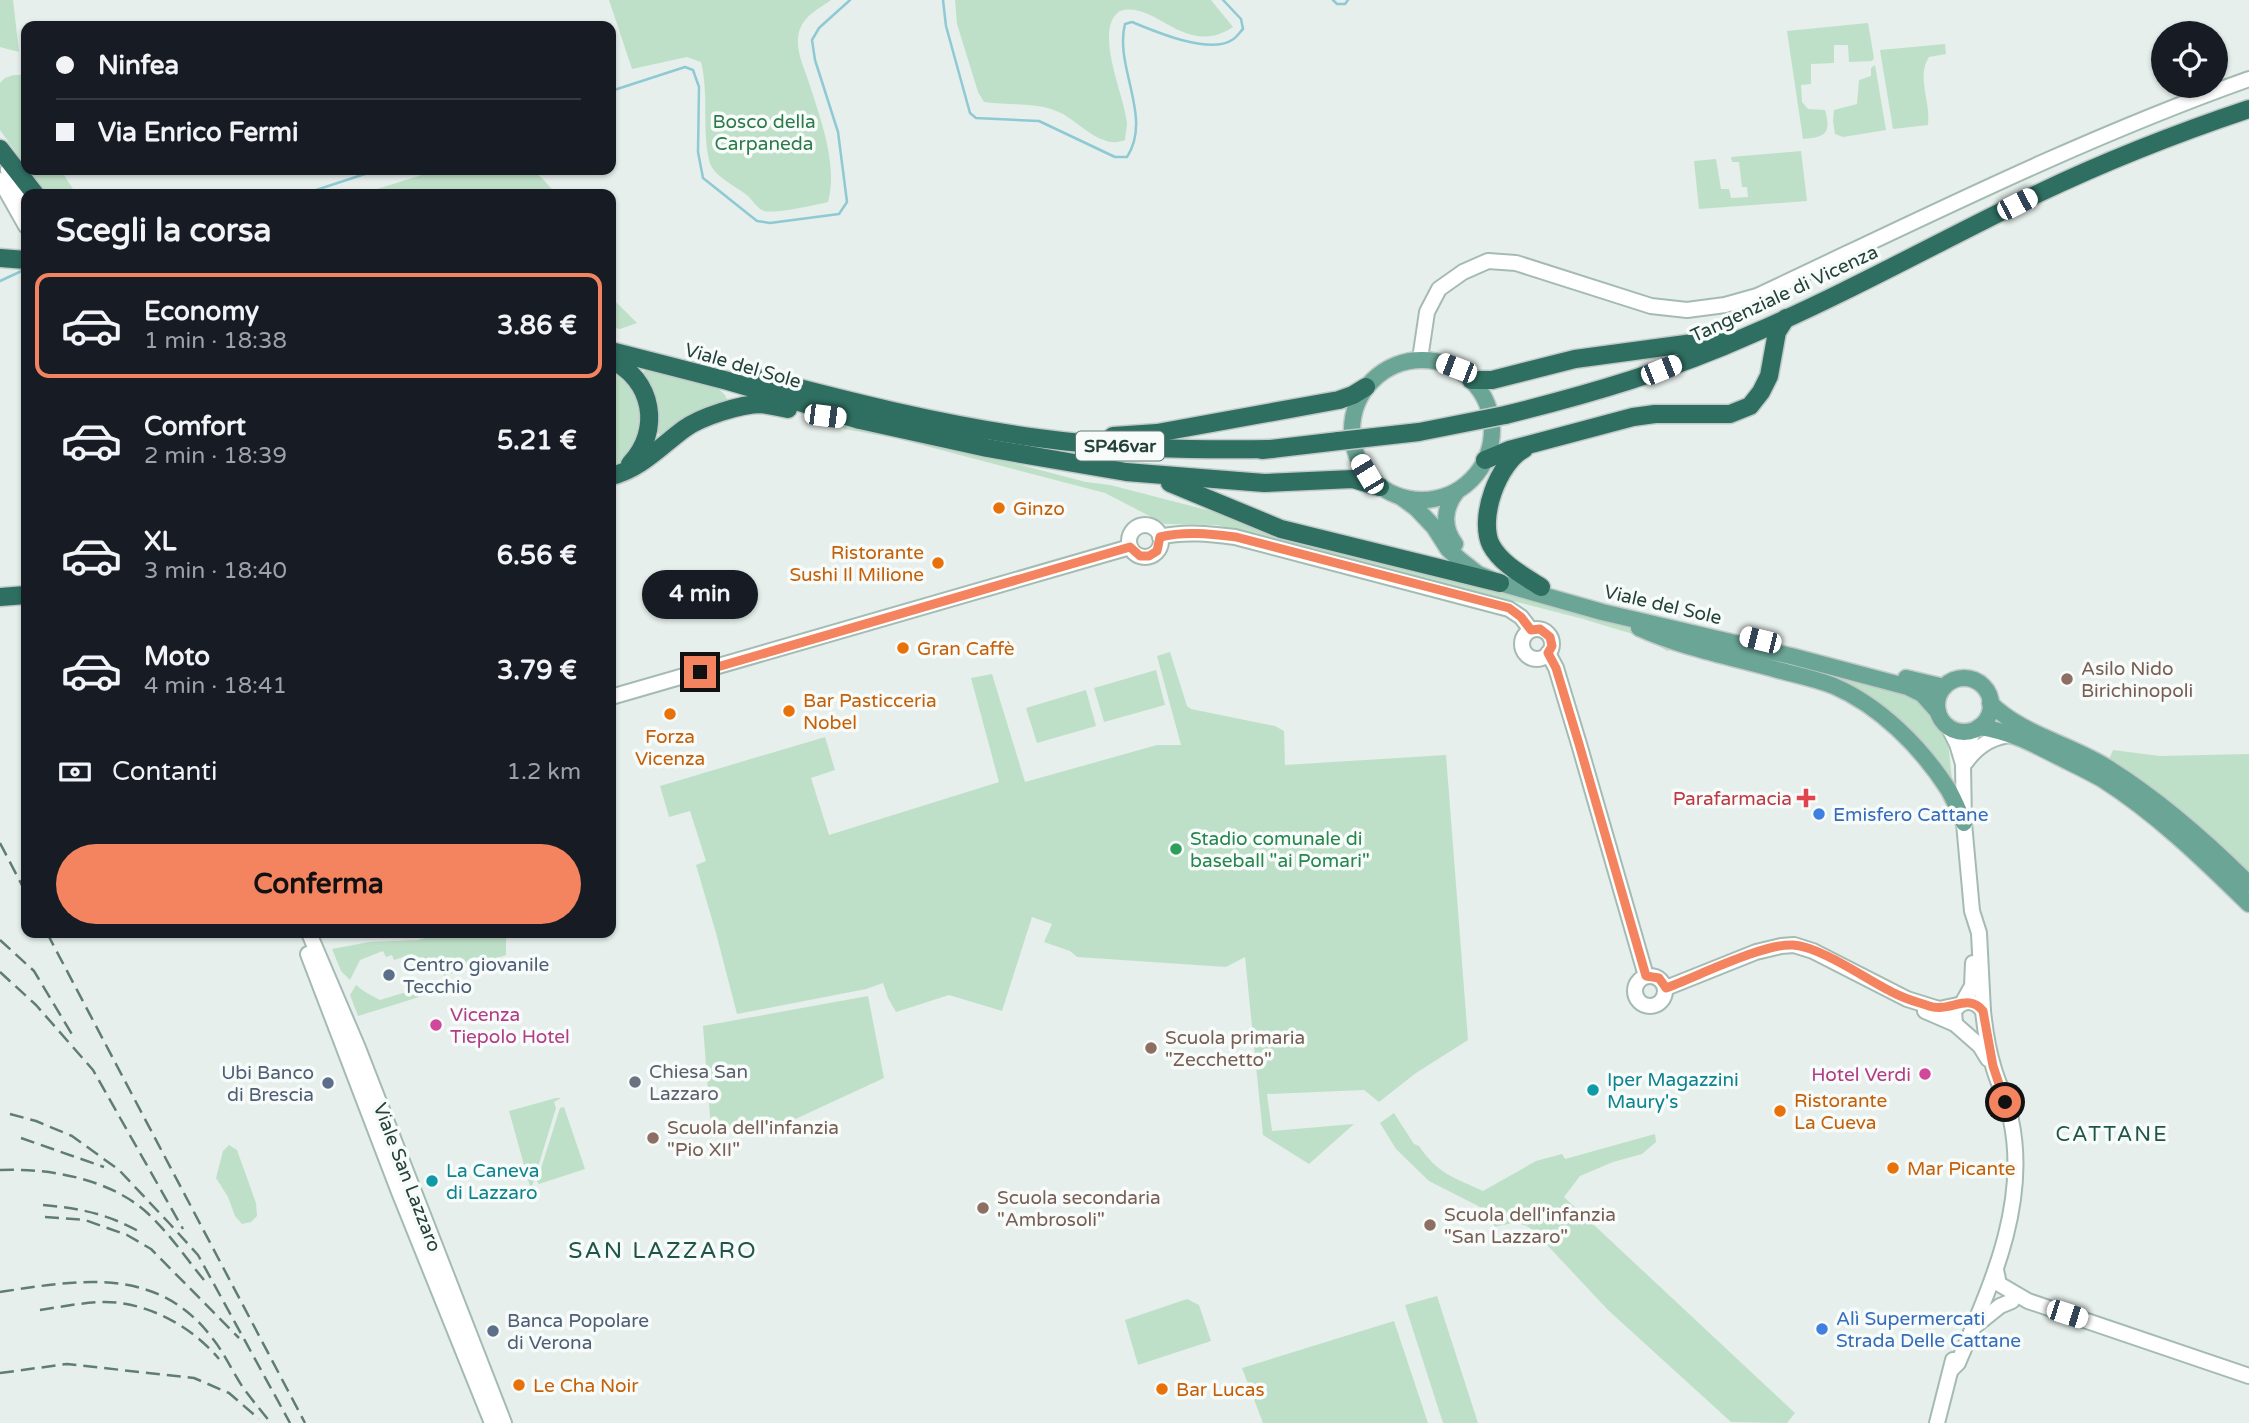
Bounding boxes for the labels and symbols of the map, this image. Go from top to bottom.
park label: Bosco della Carpaneda [712,111,816,155]
car [1994,185,2041,223]
street label: Tangenziale di Vicenza [1687,241,1881,347]
street label: Viale del Sole [682,339,803,393]
car [1433,351,1480,385]
car [1638,352,1685,388]
car [803,403,848,429]
road number: SP46var [1076,432,1164,461]
car [1348,451,1387,497]
place label: Ginzo [1013,498,1065,520]
marker: Ginzo [991,500,1007,516]
place label: Ristorante Sushi Il Milione [789,542,924,586]
marker: Ristorante Sushi Il Milione [930,555,946,571]
callout: 4 min [642,570,758,620]
street label: Viale del Sole [1602,581,1724,629]
car [1738,625,1783,655]
place label: Gran Caffè [917,638,1014,660]
marker: Gran Caffè [895,640,911,656]
route end [684,656,716,688]
place label: Asilo Nido Birichinopoli [2081,658,2193,702]
marker: Asilo Nido Birichinopoli [2059,671,2075,687]
place label: Bar Pasticceria Nobel [803,690,937,734]
marker: Bar Pasticceria Nobel [781,703,797,719]
marker: Forza Vicenza [662,706,678,722]
place label: Forza Vicenza [635,726,705,770]
place label: Parafarmacia [1673,788,1792,810]
marker: Parafarmacia [1798,790,1814,806]
place label: Emisfero Cattane [1833,804,1988,826]
marker: Emisfero Cattane [1811,806,1827,822]
place label: Stadio comunale di baseball "ai Pomari" [1190,828,1370,872]
marker: Stadio comunale di baseball "ai Pomari" [1168,841,1184,857]
place label: Centro giovanile Tecchio [403,954,549,998]
marker: Centro giovanile Tecchio [381,967,397,983]
place label: Vicenza Tiepolo Hotel [450,1004,570,1048]
marker: Vicenza Tiepolo Hotel [428,1017,444,1033]
place label: Scuola primaria "Zecchetto" [1165,1027,1305,1071]
marker: Scuola primaria "Zecchetto" [1143,1040,1159,1056]
place label: Chiesa San Lazzaro [649,1061,748,1105]
place label: Ubi Banco di Brescia [221,1062,314,1106]
place label: Hotel Verdi [1811,1064,1911,1086]
marker: Hotel Verdi [1917,1066,1933,1082]
place label: Iper Magazzini Maury's [1607,1069,1739,1113]
marker: Chiesa San Lazzaro [627,1074,643,1090]
marker: Ubi Banco di Brescia [320,1075,336,1091]
marker: Iper Magazzini Maury's [1585,1082,1601,1098]
route start [1989,1086,2021,1118]
place label: Ristorante La Cueva [1794,1090,1887,1134]
street label: Viale San Lazzaro [369,1100,446,1255]
marker: Ristorante La Cueva [1772,1103,1788,1119]
place label: Scuola dell'infanzia "Pio XII" [667,1117,839,1161]
district label: CATTANE [2055,1122,2169,1147]
marker: Scuola dell'infanzia "Pio XII" [645,1130,661,1146]
place label: Mar Picante [1907,1158,2016,1180]
place label: La Caneva di Lazzaro [446,1160,539,1204]
marker: Mar Picante [1885,1160,1901,1176]
marker: La Caneva di Lazzaro [424,1173,440,1189]
place label: Scuola secondaria "Ambrosoli" [997,1187,1161,1231]
marker: Scuola secondaria "Ambrosoli" [975,1200,991,1216]
place label: Scuola dell'infanzia "San Lazzaro" [1444,1204,1616,1248]
marker: Scuola dell'infanzia "San Lazzaro" [1422,1217,1438,1233]
district label: SAN LAZZARO [568,1237,758,1265]
car [2044,1298,2091,1330]
place label: Alì Supermercati Strada Delle Cattane [1836,1308,2021,1352]
place label: Banca Popolare di Verona [507,1310,649,1354]
marker: Alì Supermercati Strada Delle Cattane [1814,1321,1830,1337]
marker: Banca Popolare di Verona [485,1323,501,1339]
place label: Le Cha Noir [533,1375,639,1397]
marker: Le Cha Noir [511,1377,527,1393]
place label: Bar Lucas [1176,1379,1265,1401]
marker: Bar Lucas [1154,1381,1170,1397]

